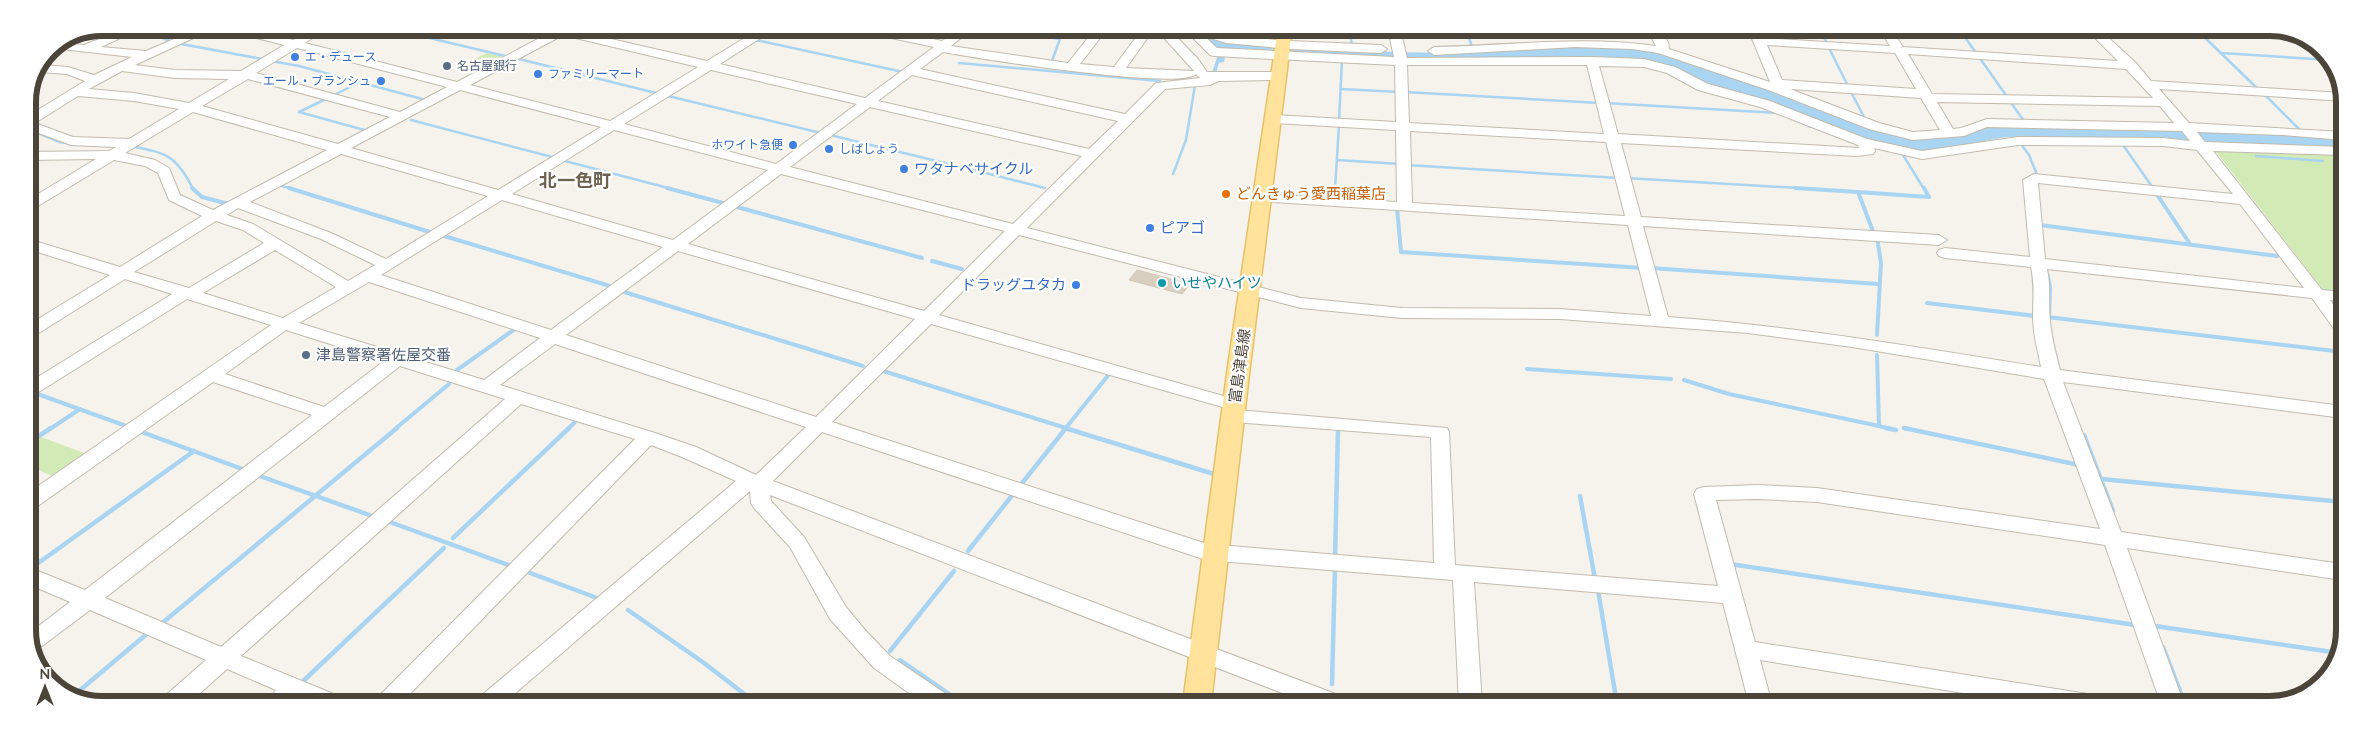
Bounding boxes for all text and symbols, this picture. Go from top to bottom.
place label: エ・デュース [305,49,376,64]
marker: エ・デュース [289,51,301,63]
place label: 名古屋銀行 [457,58,517,73]
marker: 名古屋銀行 [441,60,453,72]
place label: ファミリーマート [548,66,644,81]
marker: ファミリーマート [532,68,544,80]
place label: エール・ブランシュ [263,73,371,88]
marker: エール・ブランシュ [375,75,387,87]
place label: ホワイト急便 [711,137,783,152]
marker: ホワイト急便 [787,139,799,151]
place label: しばしょう [839,141,899,156]
marker: しばしょう [823,143,835,155]
place label: ワタナベサイクル [914,159,1033,177]
marker: ワタナベサイクル [898,163,910,175]
district label: 北一色町 [539,169,611,191]
place label: どんきゅう愛西稲葉店 [1236,184,1386,202]
marker: どんきゅう愛西稲葉店 [1220,188,1232,200]
place label: ピアゴ [1160,218,1205,236]
marker: ピアゴ [1144,222,1156,234]
place label: いせやハイツ [1172,273,1262,291]
place label: ドラッグユタカ [961,275,1066,293]
marker: いせやハイツ [1156,277,1168,289]
marker: ドラッグユタカ [1070,279,1082,291]
street label: 富島津島線 [1225,327,1253,404]
place label: 津島警察署佐屋交番 [316,345,451,363]
marker: 津島警察署佐屋交番 [300,349,312,361]
north arrow [20,662,70,712]
text: N [40,665,50,682]

